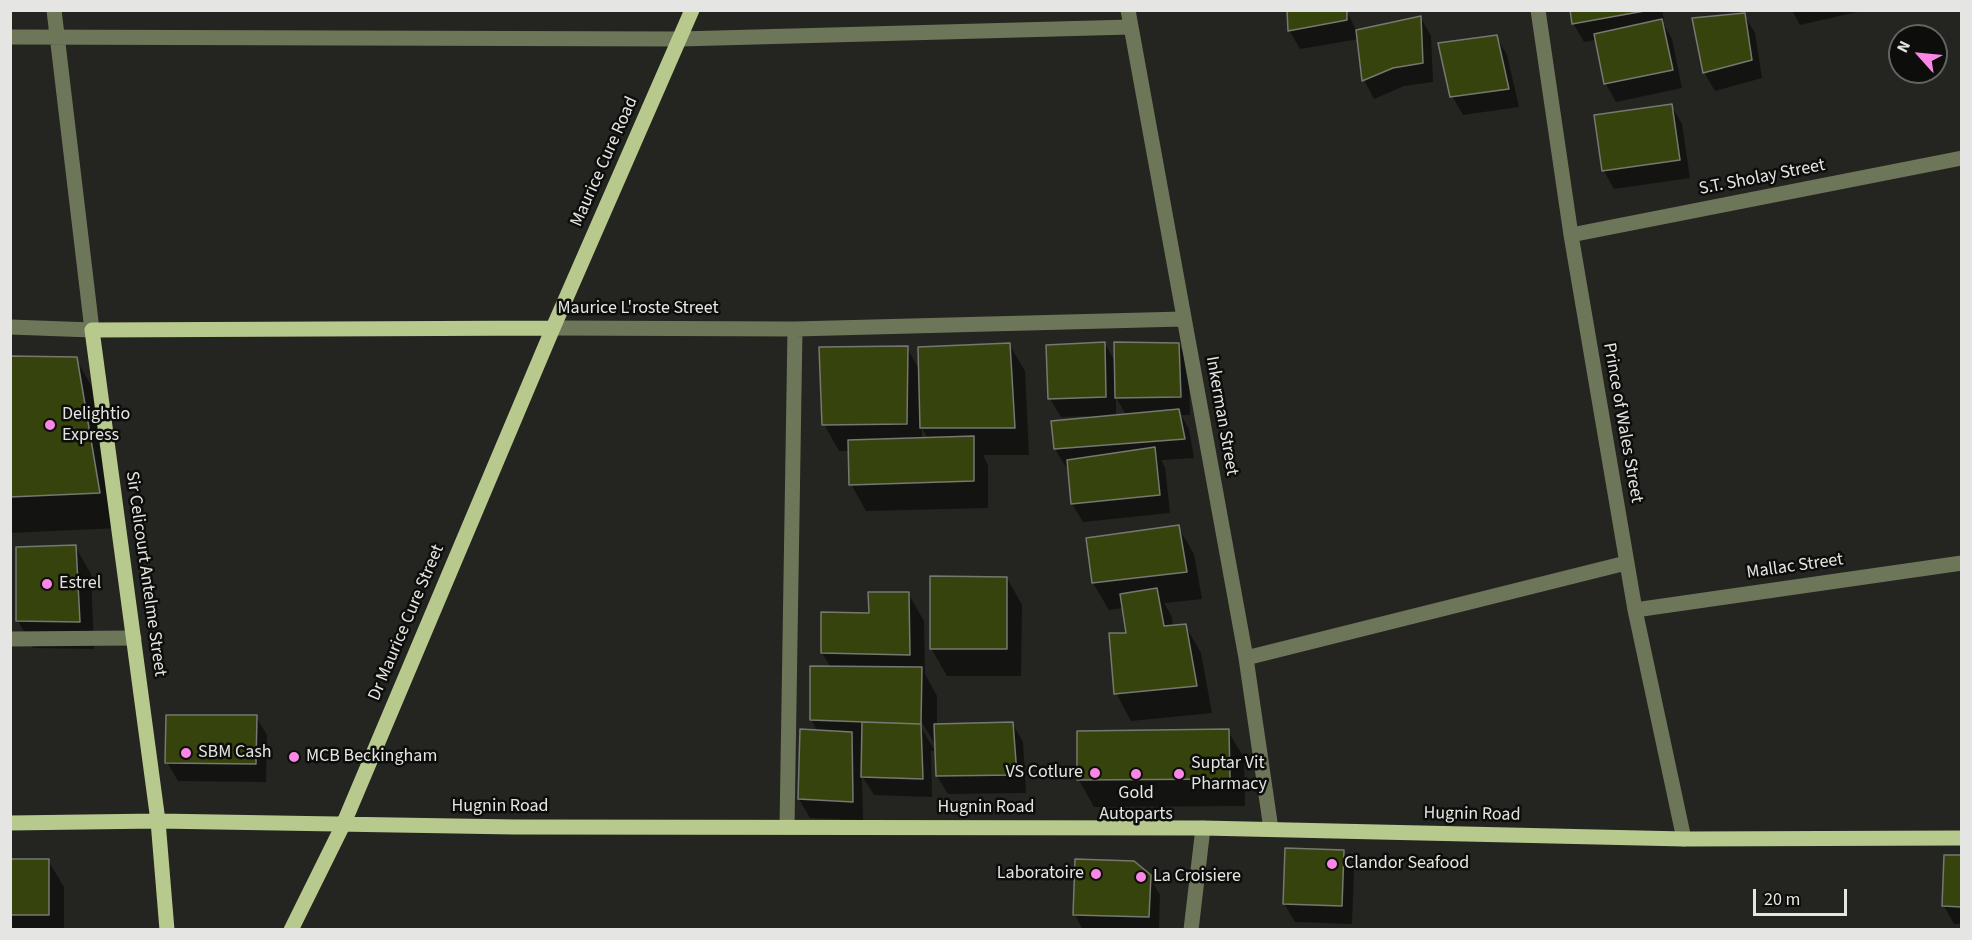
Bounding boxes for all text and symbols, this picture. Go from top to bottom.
north arrow [1888,24,1948,84]
text: N [1892,37,1916,56]
street label: Maurice Cure Road [567,94,643,230]
street label: S.T. Sholay Street [1697,155,1827,201]
street label: Maurice L'roste Street [557,298,719,320]
street label: Prince of Wales Street [1597,341,1647,505]
street label: Inkerman Street [1200,355,1242,477]
place label: Delightio Express [62,404,130,446]
marker: Delightio Express [43,418,57,432]
street label: Sir Celicourt Antelme Street [120,470,170,678]
street label: Dr Maurice Cure Street [364,542,450,704]
street label: Mallac Street [1745,550,1845,584]
place label: Estrel [59,573,101,595]
marker: Estrel [40,577,54,591]
place label: SBM Cash [198,742,272,764]
marker: SBM Cash [179,746,193,760]
place label: MCB Beckingham [306,746,437,768]
marker: MCB Beckingham [287,750,301,764]
place label: Suptar Vit Pharmacy [1191,753,1267,795]
place label: VS Cotlure [1006,762,1083,784]
marker: VS Cotlure [1088,766,1102,780]
marker: Gold Autoparts [1129,767,1143,781]
marker: Suptar Vit Pharmacy [1172,767,1186,781]
place label: Gold Autoparts [1099,783,1173,826]
street label: Hugnin Road [452,796,548,818]
street label: Hugnin Road [938,797,1034,819]
street label: Hugnin Road [1423,803,1521,827]
place label: Clandor Seafood [1344,853,1469,875]
marker: Clandor Seafood [1325,857,1339,871]
place label: Laboratoire [997,863,1084,885]
place label: La Croisiere [1153,866,1241,888]
marker: Laboratoire [1089,867,1103,881]
marker: La Croisiere [1134,870,1148,884]
scale bar [1756,877,1850,915]
text: 20 m [1764,887,1800,912]

